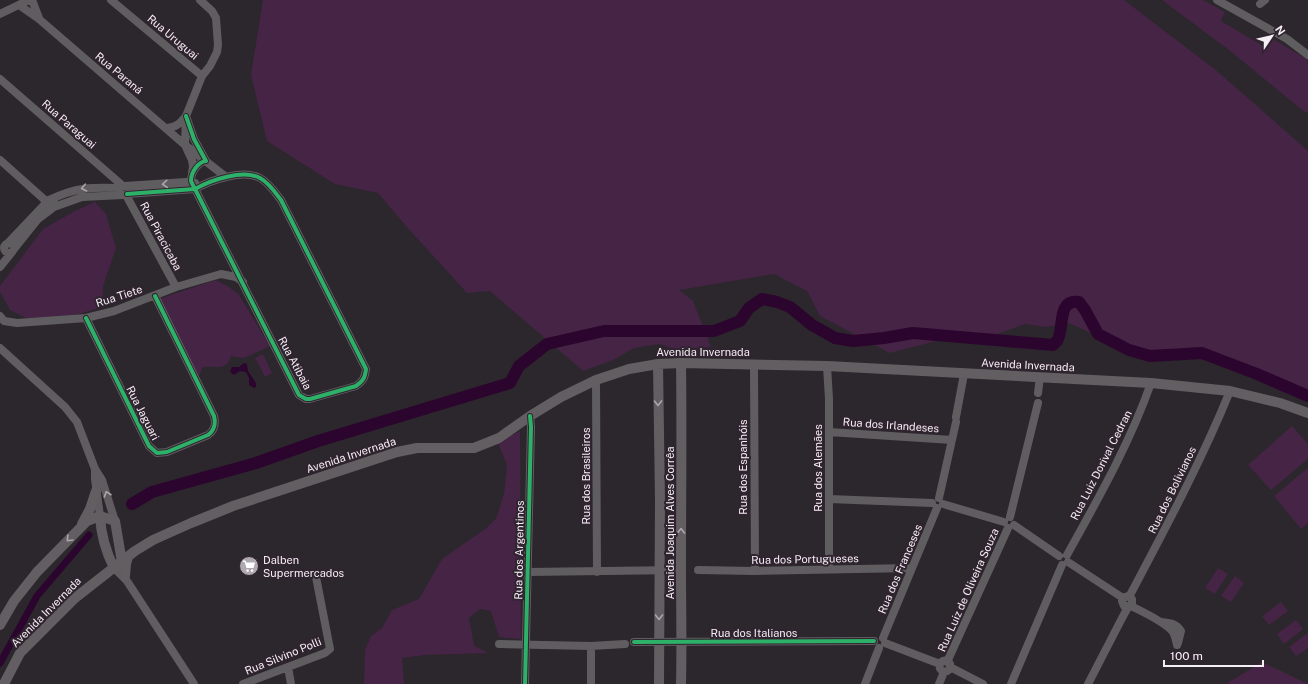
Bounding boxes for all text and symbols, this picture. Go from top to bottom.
street label: Rua Uruguai [145,12,201,62]
north arrow [1252,16,1292,56]
text: N [1273,23,1288,37]
street label: Rua Paraná [93,50,145,96]
street label: Rua Paraguai [40,97,98,151]
one-way arrow [162,179,168,188]
one-way arrow [81,183,87,192]
street label: Rua Piracicaba [138,200,184,272]
street label: Rua Tiete [94,283,144,309]
street label: Rua Atibaia [276,335,314,391]
street label: Avenida Invernada [656,346,750,358]
street label: Avenida Invernada [981,357,1075,373]
street label: Rua Jaguari [124,384,162,442]
one-way arrow [654,400,662,406]
street label: Rua Luiz Dorival Cedran [1068,408,1134,522]
street label: Rua dos Irlandeses [842,416,940,434]
street label: Rua dos Espanhóis [737,419,749,515]
street label: Rua dos Alemães [812,424,824,512]
street label: Rua dos Brasileiros [580,427,592,525]
street label: Avenida Invernada [305,435,397,475]
street label: Rua dos Bolivianos [1146,444,1198,535]
street label: Avenida Joaquim Alves Corrêa [664,447,676,600]
one-way arrow [104,491,112,498]
street label: Rua dos Argentinos [512,500,526,600]
street label: Rua dos Franceses [876,522,924,615]
street label: Rua Luiz de Oliveira Souza [935,526,1001,654]
one-way arrow [677,528,685,534]
one-way arrow [66,534,74,542]
street label: Rua dos Portugueses [751,552,859,566]
place label: Dalben Supermercados [263,554,345,579]
supermarket icon: Dalben Supermercados [238,555,260,577]
street label: Avenida Invernada [9,575,83,649]
one-way arrow [655,614,663,620]
street label: Rua dos Italianos [711,627,798,639]
street label: Rua Silvino Polli [243,635,323,677]
scale bar [1164,642,1263,668]
text: 100 m [1170,649,1203,663]

